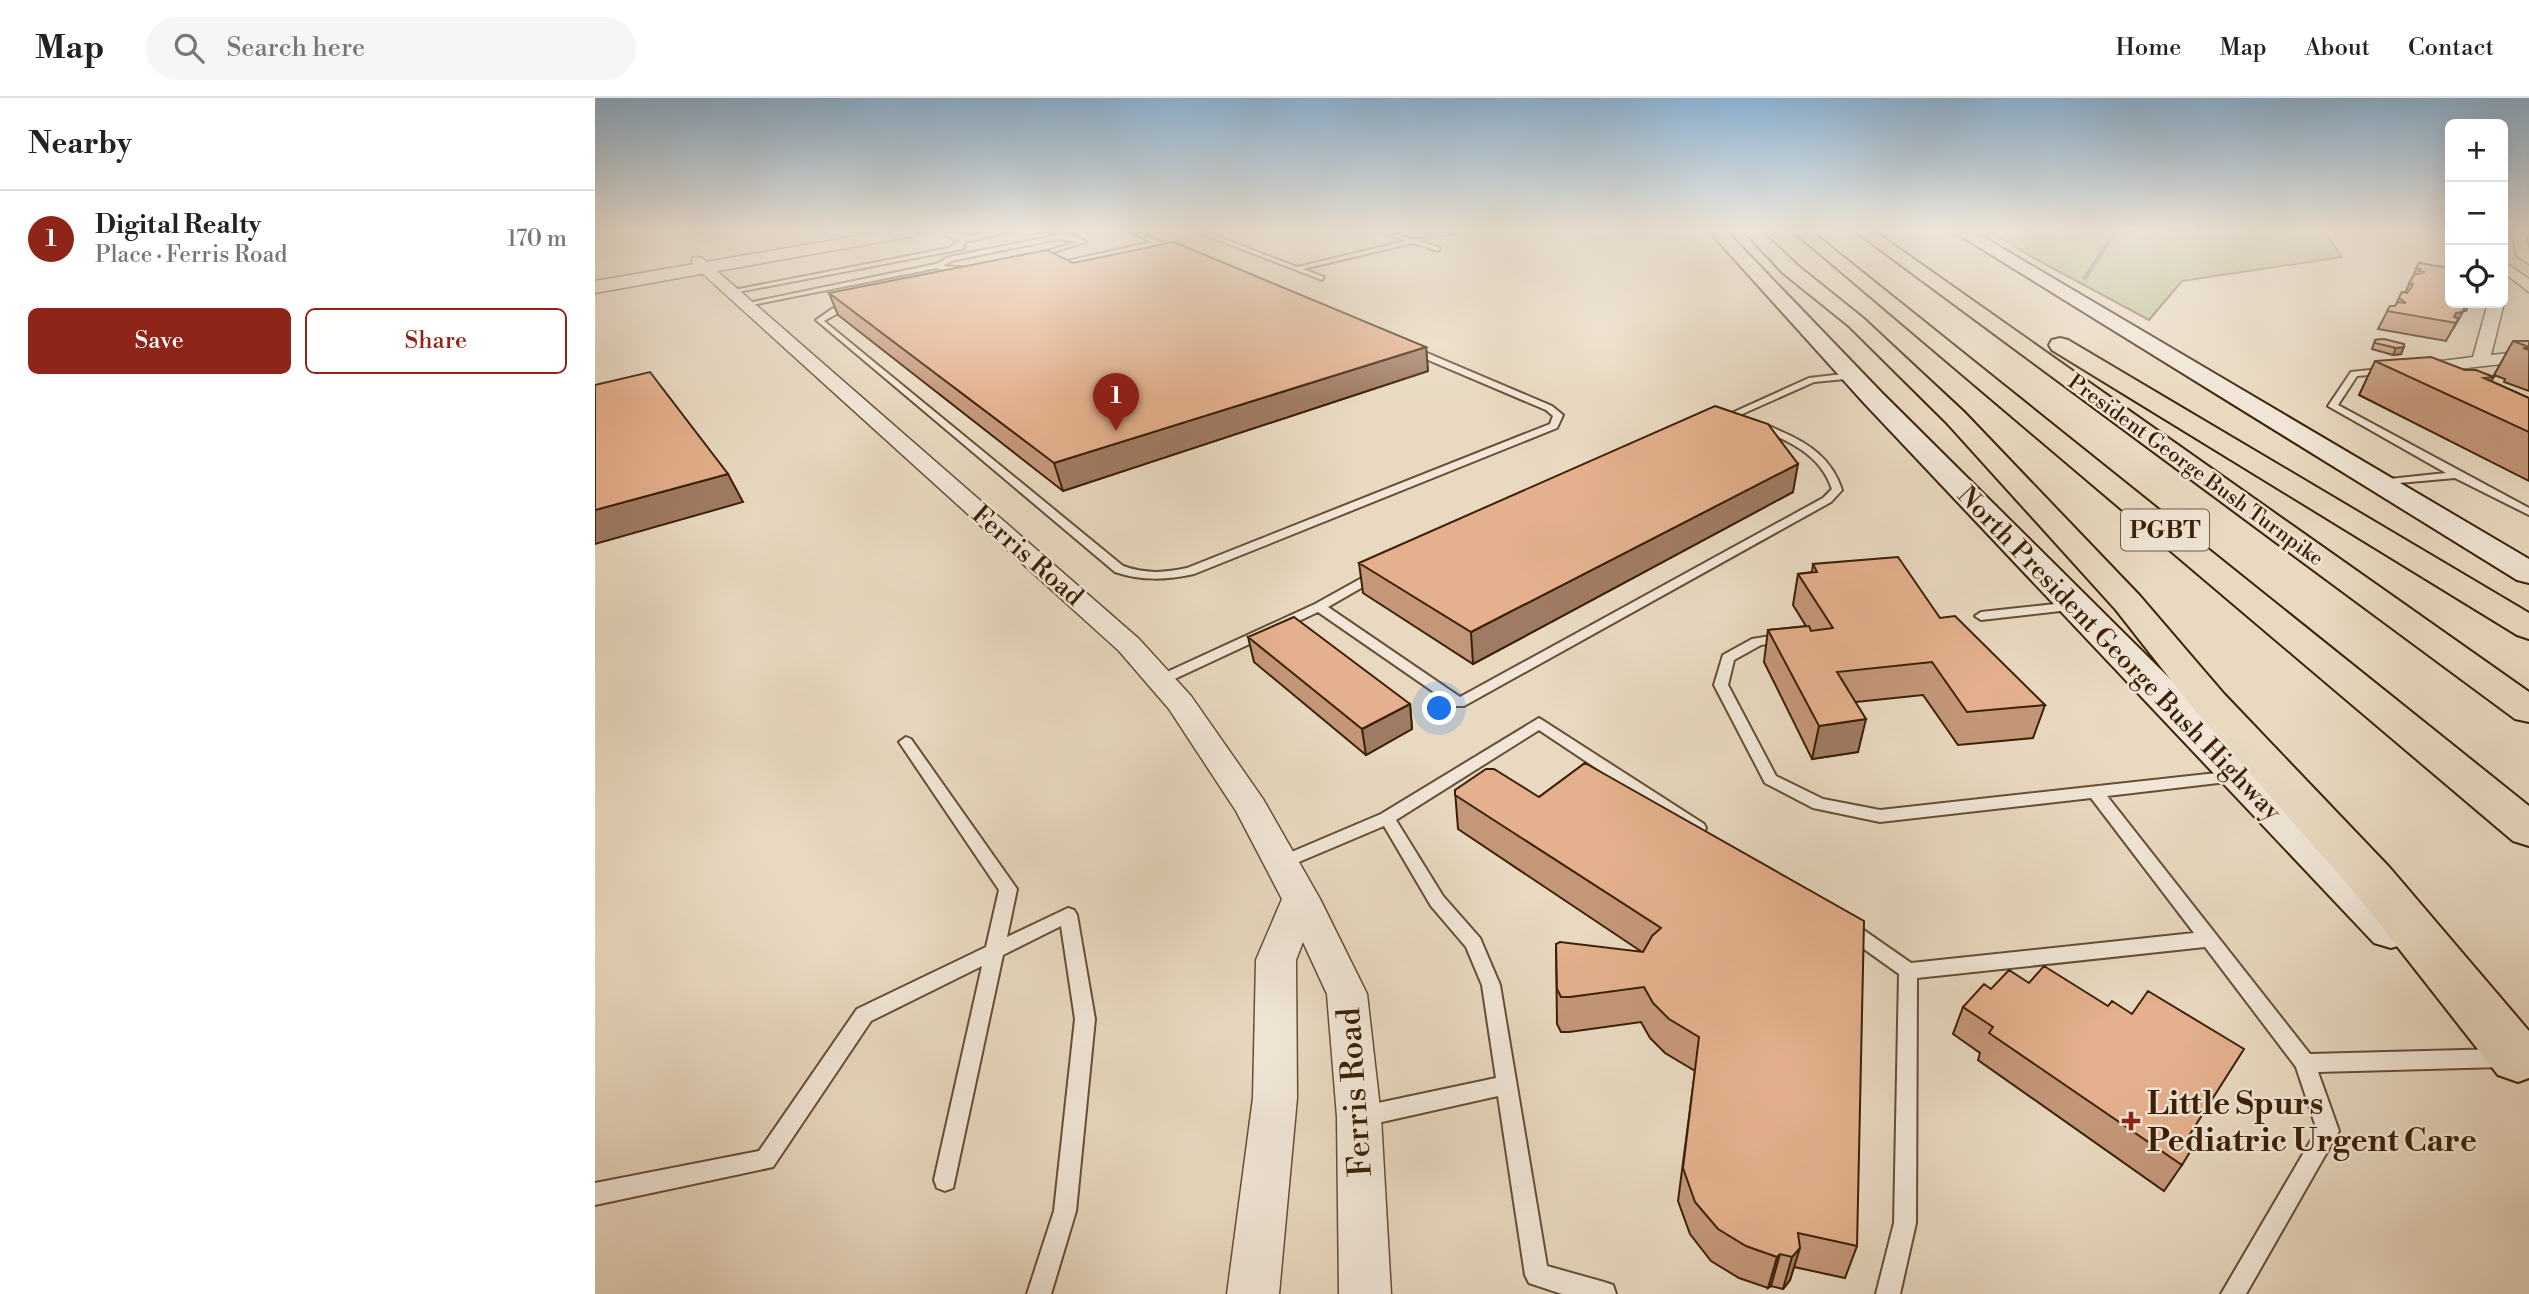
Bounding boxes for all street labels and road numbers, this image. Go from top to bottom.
street label: President George Bush Turnpike [2063,369,2328,572]
street label: North President George Bush Highway [1951,480,2288,828]
street label: Ferris Road [965,499,1090,613]
road number: PGBT [2121,510,2209,550]
street label: Ferris Road [1329,1006,1381,1178]

